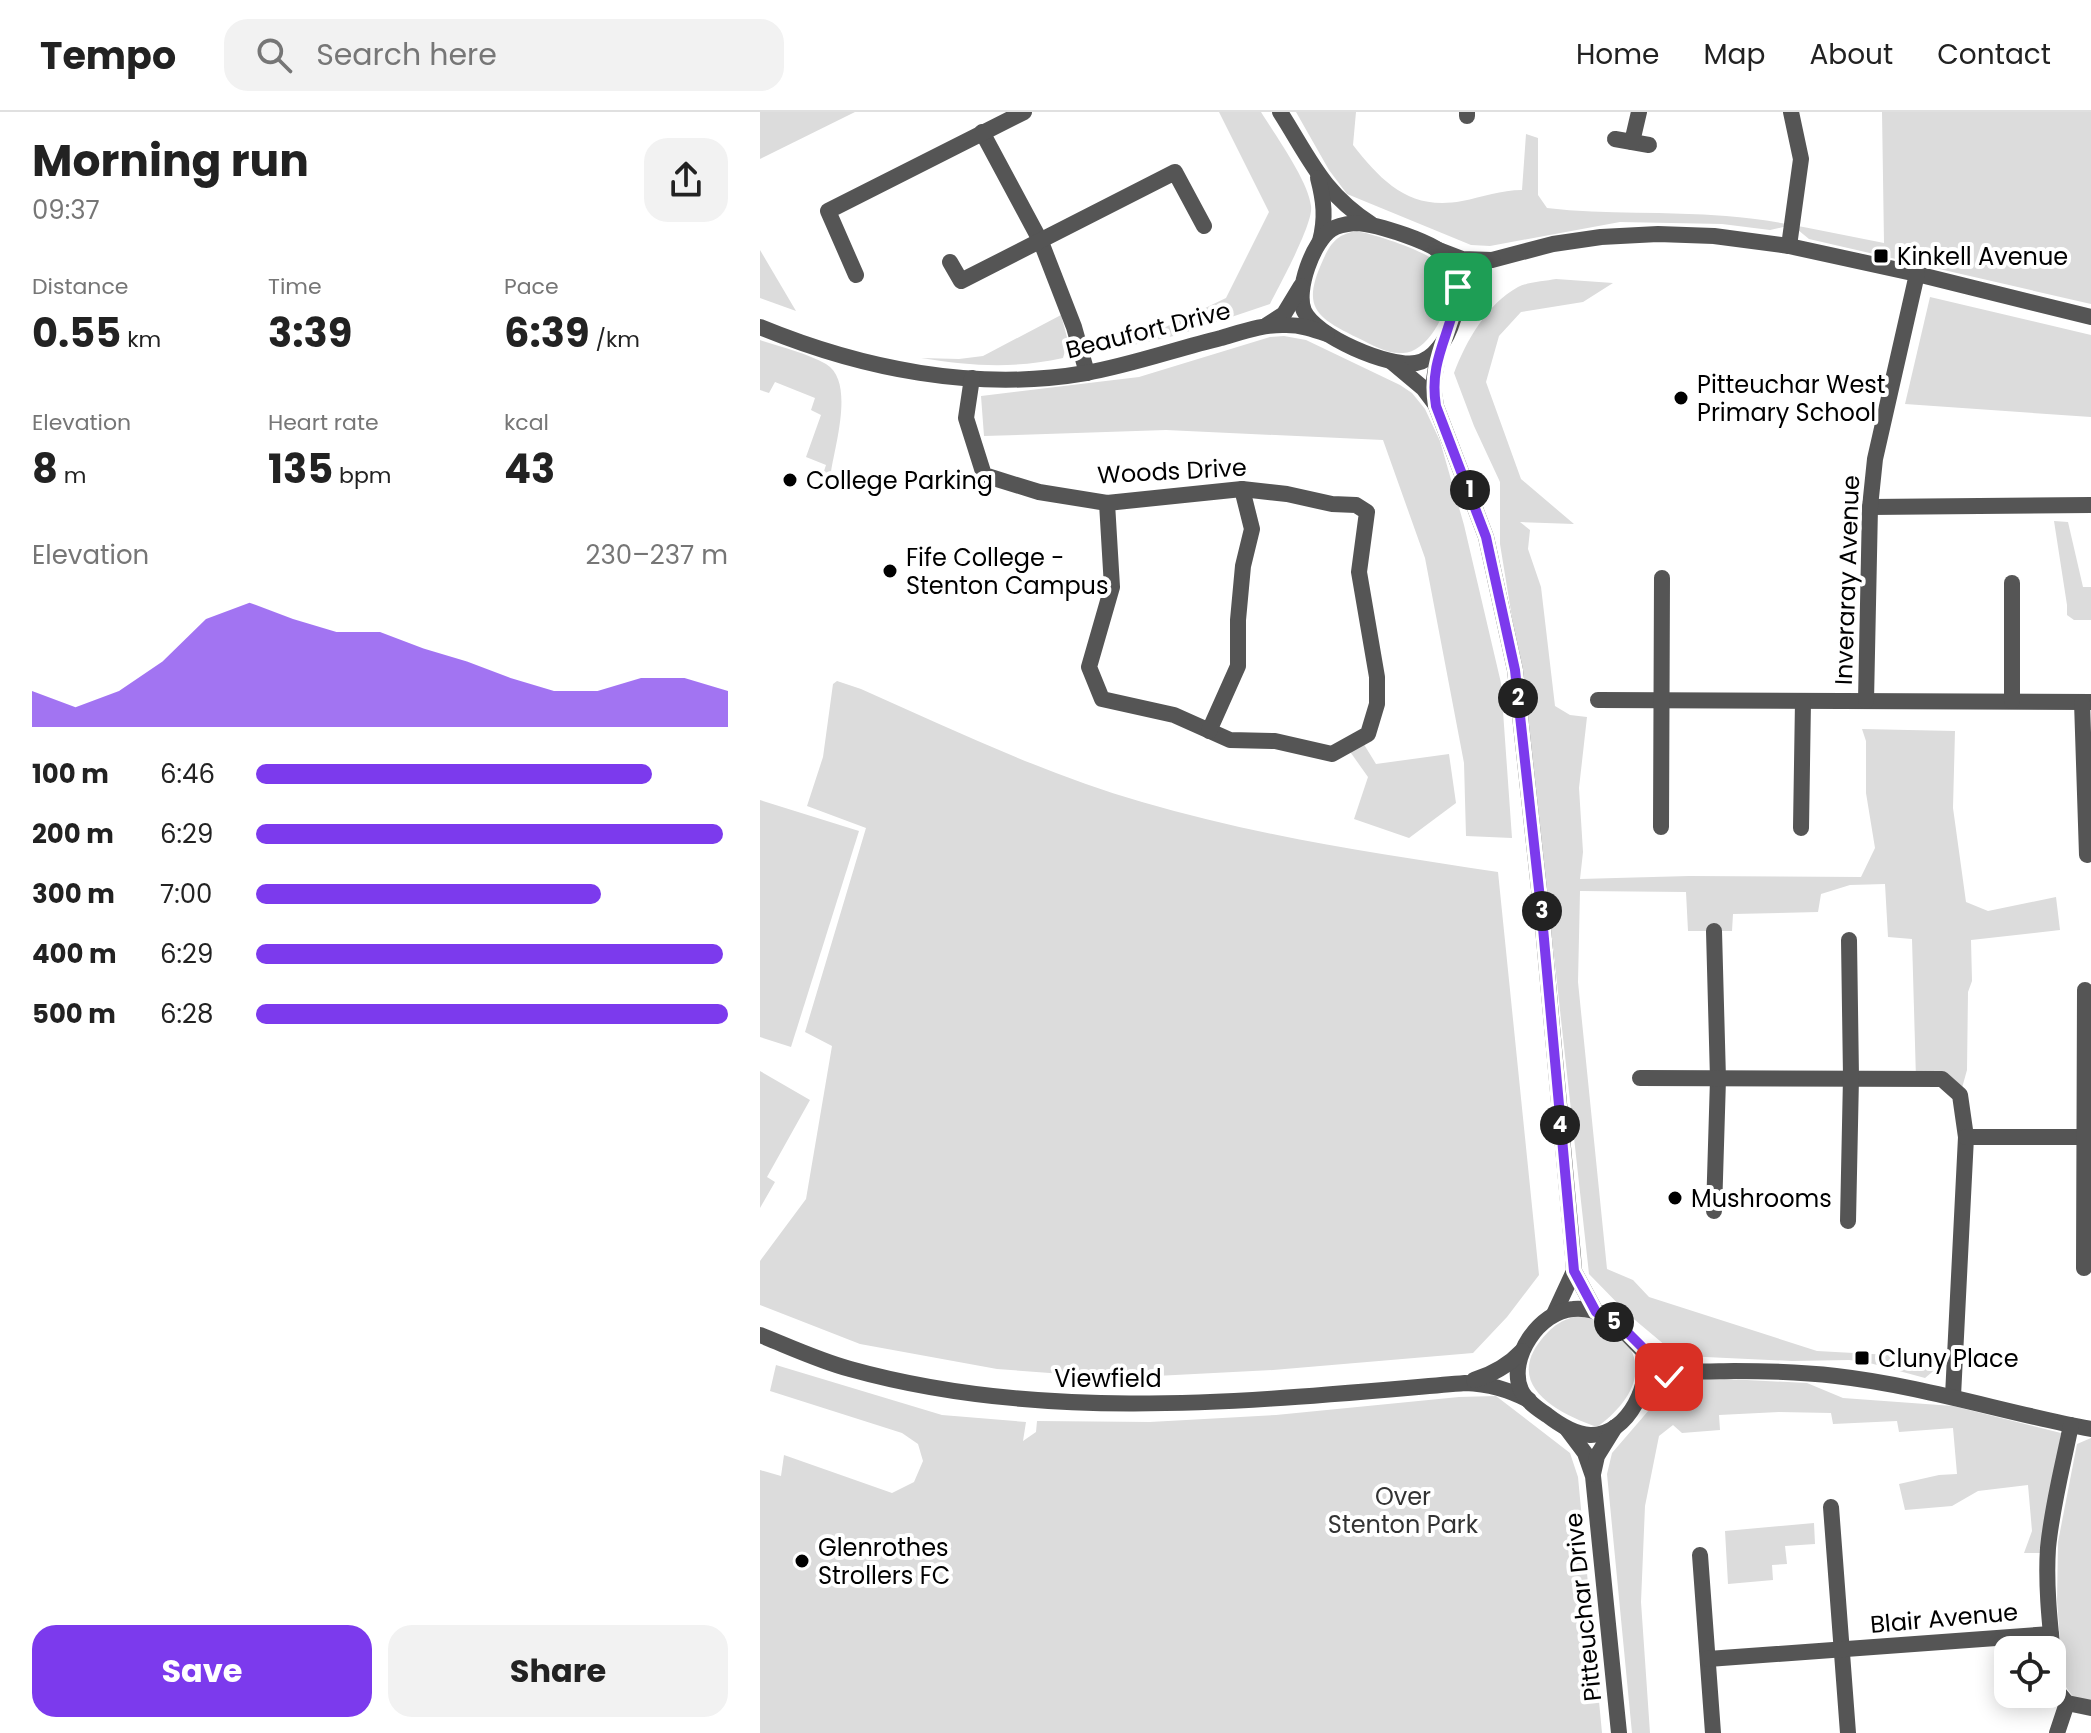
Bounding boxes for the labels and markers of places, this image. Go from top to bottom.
place label: Kinkell Avenue [1897,240,2068,273]
marker: Kinkell Avenue [1872,247,1890,265]
pin [1424,253,1492,321]
place label: Pitteuchar West Primary School [1697,368,1886,429]
marker: Pitteuchar West Primary School [1672,389,1690,407]
place label: College Parking [806,464,993,497]
pin: 1 [1450,470,1490,510]
marker: College Parking [781,471,799,489]
place label: Fife College - Stenton Campus [906,541,1109,602]
marker: Fife College - Stenton Campus [881,562,899,580]
pin: 2 [1498,678,1538,718]
pin: 3 [1522,891,1562,931]
pin: 4 [1540,1105,1580,1145]
place label: Mushrooms [1691,1182,1832,1215]
marker: Mushrooms [1666,1189,1684,1207]
pin: 5 [1594,1302,1634,1342]
place label: Cluny Place [1878,1342,2019,1375]
pin [1635,1343,1703,1411]
marker: Cluny Place [1853,1349,1871,1367]
place label: Glenrothes Strollers FC [818,1531,950,1592]
marker: Glenrothes Strollers FC [793,1552,811,1570]

